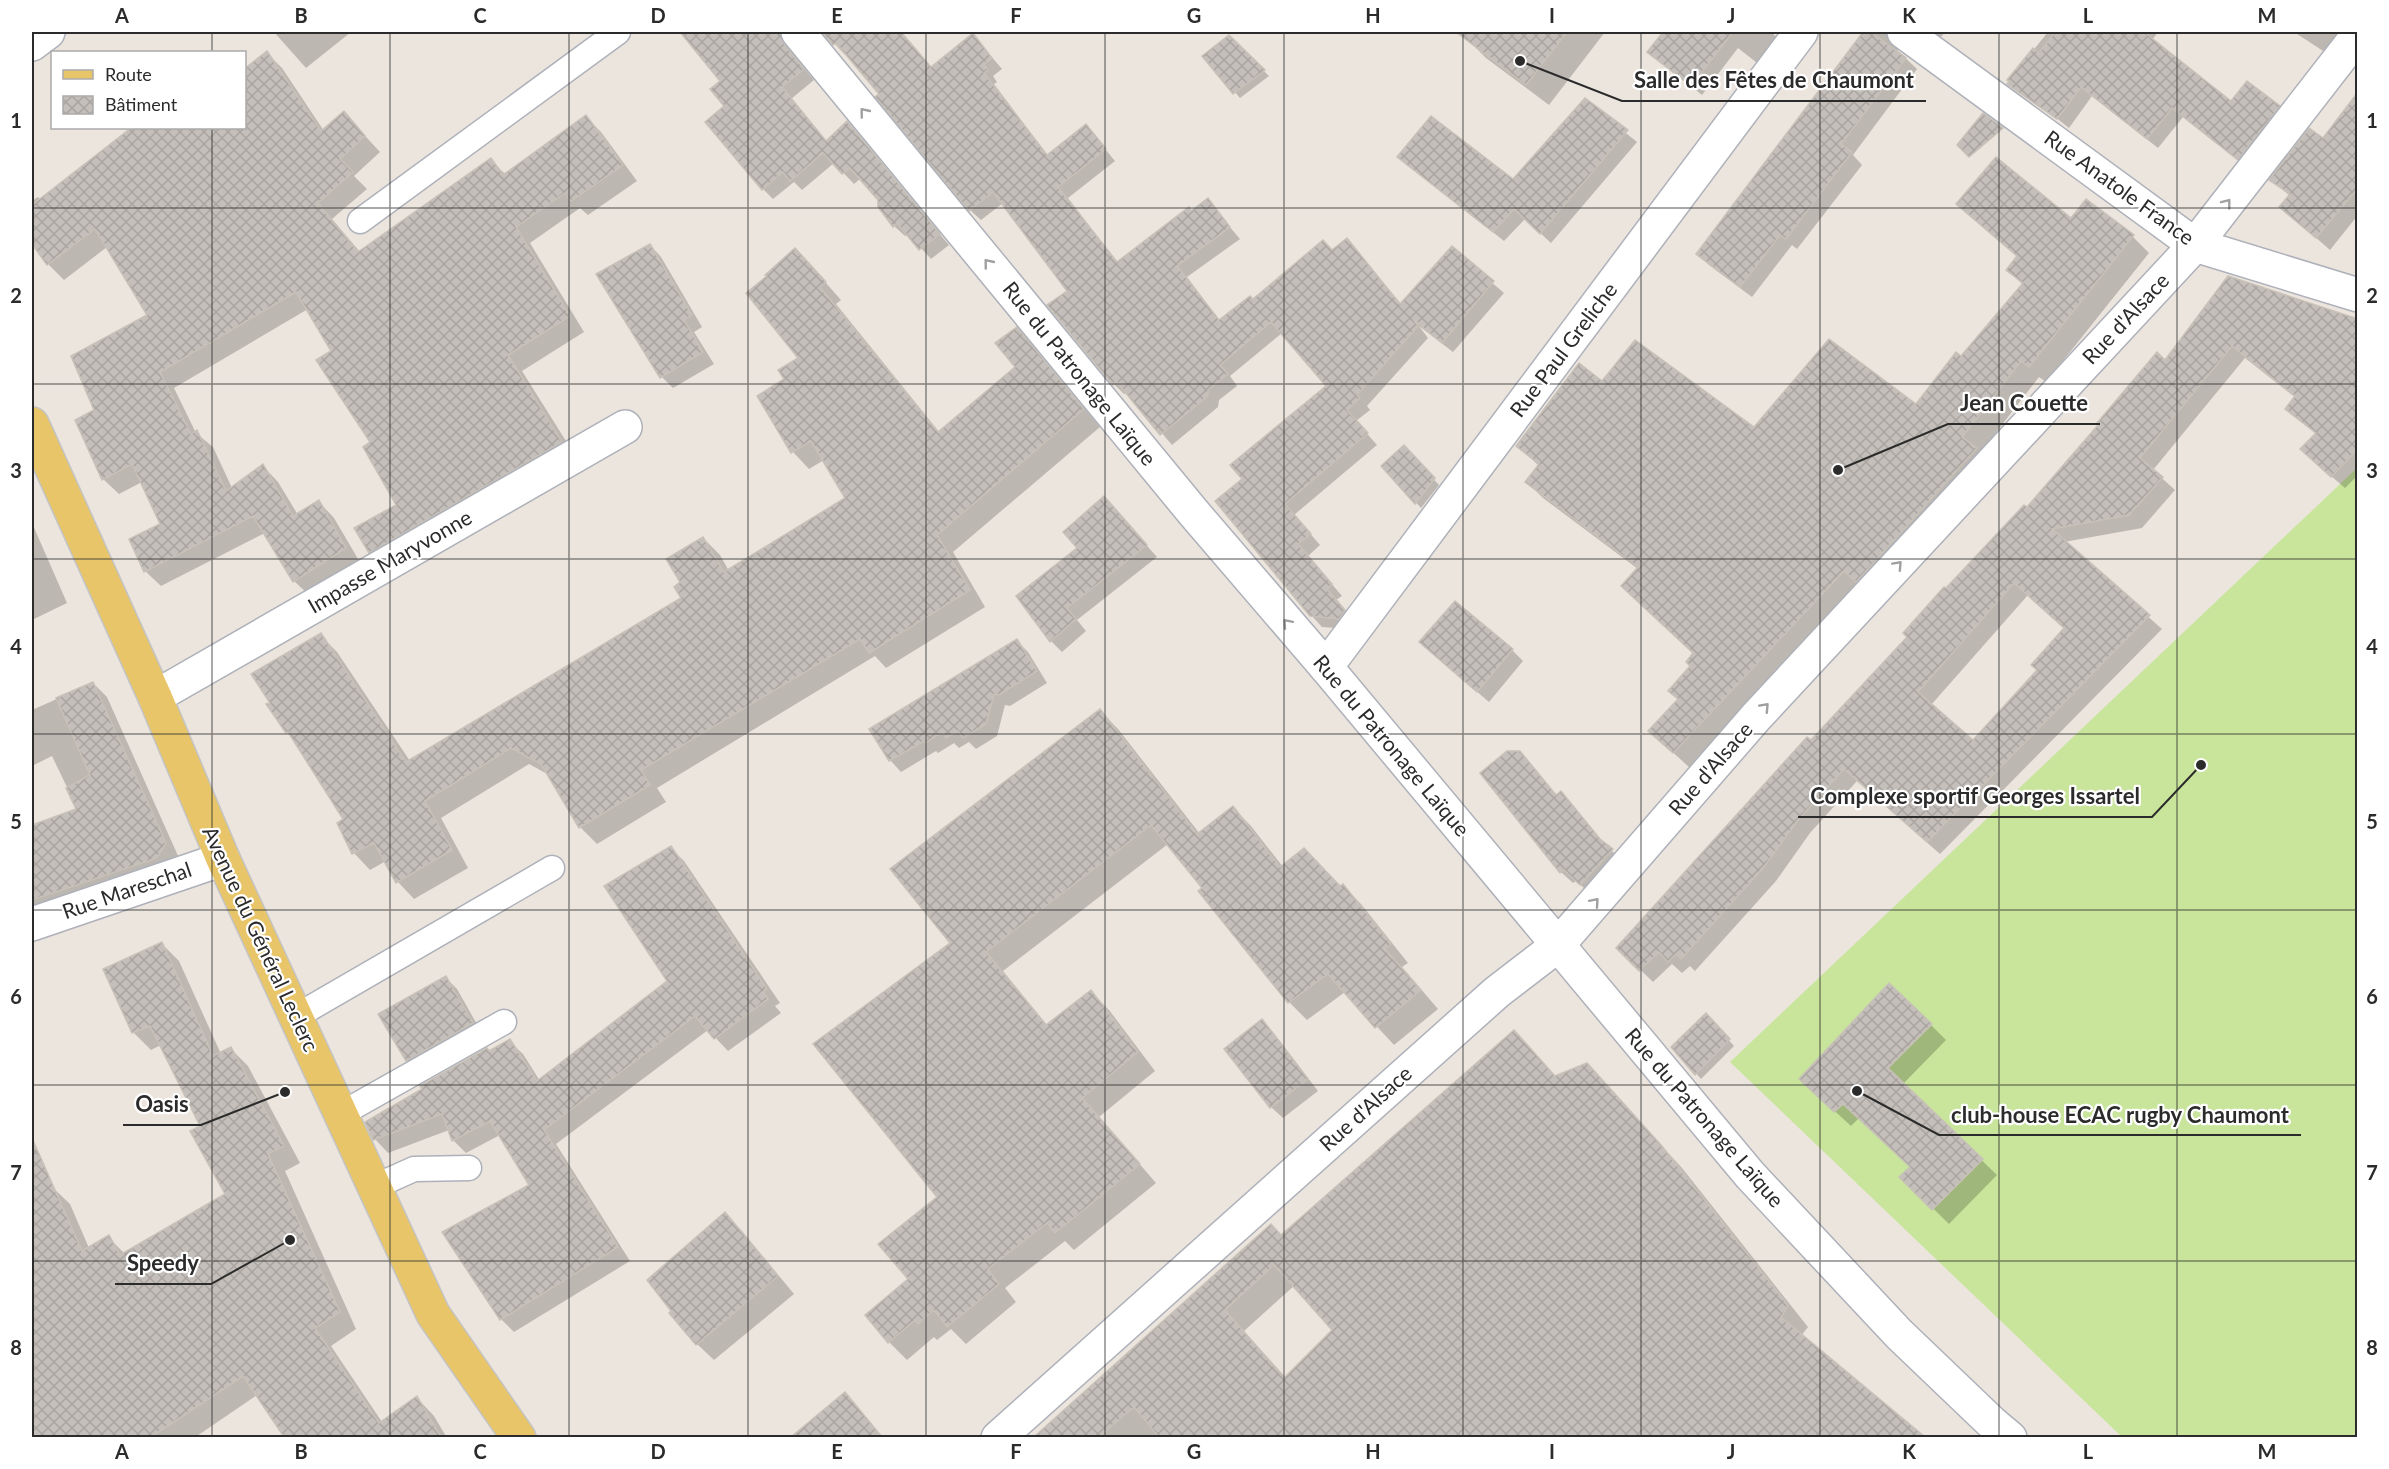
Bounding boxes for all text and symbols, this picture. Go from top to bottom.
text: A [114,3,129,27]
text: B [294,3,308,27]
text: C [473,3,487,27]
text: D [650,3,666,27]
text: E [831,3,843,27]
text: F [1010,3,1022,27]
text: G [1187,3,1201,27]
text: H [1365,3,1381,27]
text: I [1549,3,1555,27]
text: J [1727,3,1735,27]
text: K [1902,3,1916,27]
text: L [2083,3,2094,27]
text: M [2258,3,2276,27]
legend [51,51,246,129]
callout: Salle des Fêtes de Chaumont [1622,61,1926,101]
text: Route [105,63,152,85]
text: Salle des Fêtes de Chaumont [1634,66,1915,93]
text: Bâtiment [105,93,178,115]
text: 1 [10,108,22,132]
one-way arrow [861,108,872,119]
text: 1 [2366,108,2378,132]
street label: Rue Anatole France [2040,124,2200,249]
one-way arrow [2219,199,2230,210]
one-way arrow [985,259,996,270]
street label: Rue d'Alsace [2076,267,2173,369]
street label: Rue du Patronage Laïque [998,276,1162,470]
street label: Rue Paul Greliche [1504,277,1622,421]
text: 2 [10,283,22,307]
text: 2 [2366,283,2378,307]
callout: Jean Couette [1948,384,2100,424]
text: Jean Couette [1960,389,2088,416]
text: 3 [10,458,22,482]
text: 3 [2366,458,2378,482]
street label: Impasse Maryvonne [303,504,476,618]
one-way arrow [1891,561,1902,571]
one-way arrow [1284,619,1295,630]
text: 4 [10,634,22,658]
text: 4 [2366,634,2378,658]
street label: Rue du Patronage Laïque [1309,649,1475,841]
one-way arrow [1758,704,1769,714]
street label: Rue d'Alsace [1663,716,1757,820]
callout: Complexe sportif Georges Issartel [1798,777,2152,817]
text: Complexe sportif Georges Issartel [1810,782,2140,809]
text: 5 [10,809,22,833]
text: 5 [2366,809,2378,833]
street label: Avenue du Général Leclerc [198,822,325,1055]
street label: Rue Mareschal [59,856,194,923]
one-way arrow [1588,898,1599,909]
text: 6 [10,984,22,1008]
text: 6 [2366,984,2378,1008]
street label: Rue du Patronage Laïque [1621,1022,1790,1212]
street label: Rue d'Alsace [1314,1060,1416,1156]
callout: Oasis [123,1085,201,1125]
text: Oasis [135,1090,189,1117]
callout: club-house ECAC rugby Chaumont [1939,1095,2301,1135]
text: club-house ECAC rugby Chaumont [1951,1101,2290,1128]
text: 7 [10,1160,22,1184]
text: 7 [2366,1160,2378,1184]
callout: Speedy [115,1244,211,1284]
text: Speedy [127,1249,199,1276]
text: 8 [10,1335,22,1359]
text: 8 [2366,1335,2378,1359]
text: A [114,1439,129,1463]
text: B [294,1439,308,1463]
text: C [473,1439,487,1463]
text: D [650,1439,666,1463]
text: E [831,1439,843,1463]
text: F [1010,1439,1022,1463]
text: G [1187,1439,1201,1463]
text: H [1365,1439,1381,1463]
text: I [1549,1439,1555,1463]
text: J [1727,1439,1735,1463]
text: K [1902,1439,1916,1463]
text: L [2083,1439,2094,1463]
text: M [2258,1439,2276,1463]

